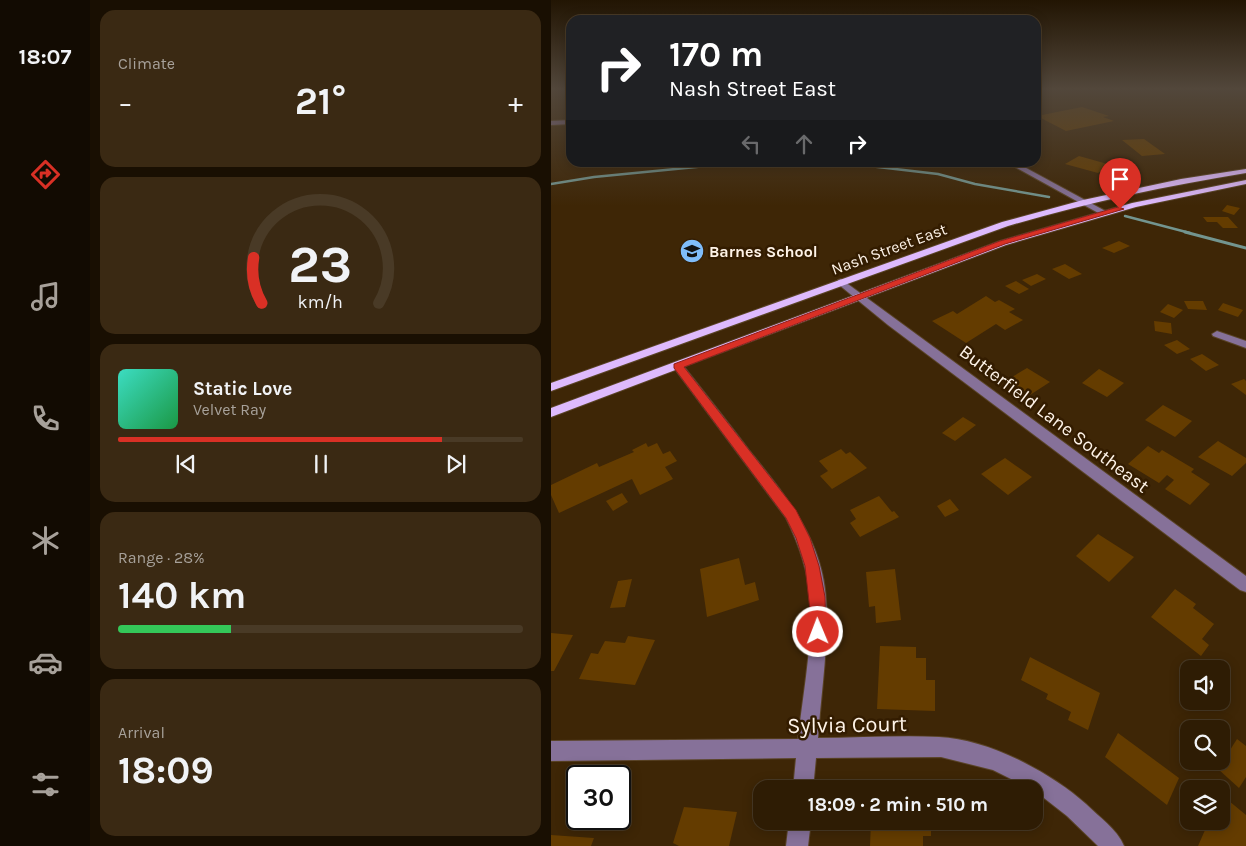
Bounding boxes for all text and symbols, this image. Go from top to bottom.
text: 170 m [669,34,763,75]
icon: right [586,35,651,100]
text: 18:07 [19,44,71,70]
text: Climate [118,54,175,73]
text: Nash Street East [669,76,836,102]
text: 21° [295,79,346,124]
text: − [118,86,133,119]
text: + [508,86,523,119]
icon: left [737,130,765,158]
icon: ahead [790,130,818,158]
icon: right [843,130,871,158]
icon: directions [28,157,63,192]
pin [1099,158,1141,209]
icon: arrive [1106,165,1134,193]
street label: Nash Street East [829,219,949,279]
text: 23 [289,234,352,295]
school or university icon: Barnes School [679,238,705,264]
place label: Barnes School [709,242,818,261]
icon: music [28,279,63,314]
text: km/h [298,292,343,313]
street label: Butterfield Lane Southeast [955,341,1153,497]
text: Static Love [193,378,292,400]
text: Velvet Ray [193,400,266,419]
icon: phone [28,401,63,436]
icon: previous [172,450,200,478]
icon: pause [307,450,335,478]
icon: next [442,450,470,478]
icon: climate [28,523,63,558]
text: Range · 28% [118,548,205,567]
text: 140 km [118,573,246,618]
position arrow [791,605,843,657]
icon: car [28,645,63,680]
map controls [1180,660,1230,830]
button: sound [1180,660,1230,710]
street label: Sylvia Court [787,711,907,739]
button: search [1180,720,1230,770]
text: Arrival [118,723,165,742]
text: 18:09 [118,748,214,793]
speed limit sign: 30 [566,765,631,830]
icon: filters [28,767,63,802]
button: layers [1180,780,1230,830]
text: 18:09 · 2 min · 510 m [808,794,988,816]

